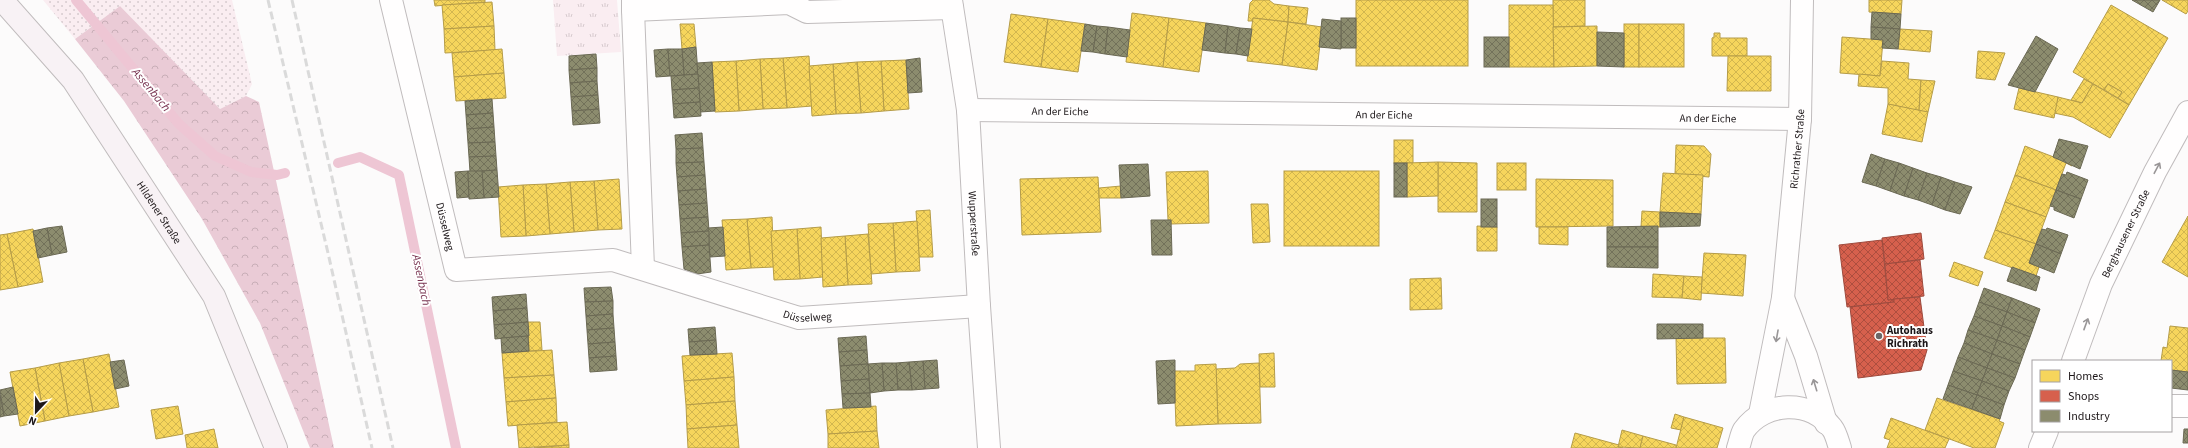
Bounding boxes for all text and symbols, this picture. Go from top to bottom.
water label: Assenbach [127,64,174,115]
street label: An der Eiche [1031,103,1089,119]
street label: An der Eiche [1355,107,1413,122]
street label: Richrather Straße [1786,108,1808,190]
street label: An der Eiche [1679,110,1737,126]
one-way arrow [2154,162,2161,174]
street label: Hildener Straße [133,178,186,247]
street label: Berghausener Straße [2098,186,2153,280]
street label: Wupperstraße [965,191,984,257]
street label: Düsselweg [433,201,459,253]
water label: Assenbach [407,252,435,307]
street label: Düsselweg [781,306,833,326]
one-way arrow [2083,319,2091,331]
place label: Autohaus Richrath [1886,323,1933,351]
one-way arrow [1772,329,1780,342]
marker: Autohaus Richrath [1874,331,1884,341]
legend [2032,360,2172,432]
text: Homes [2068,368,2103,385]
one-way arrow [1811,379,1818,392]
text: Shops [2068,388,2099,405]
north arrow [16,392,56,432]
text: Industry [2068,408,2110,425]
text: N [26,412,39,429]

